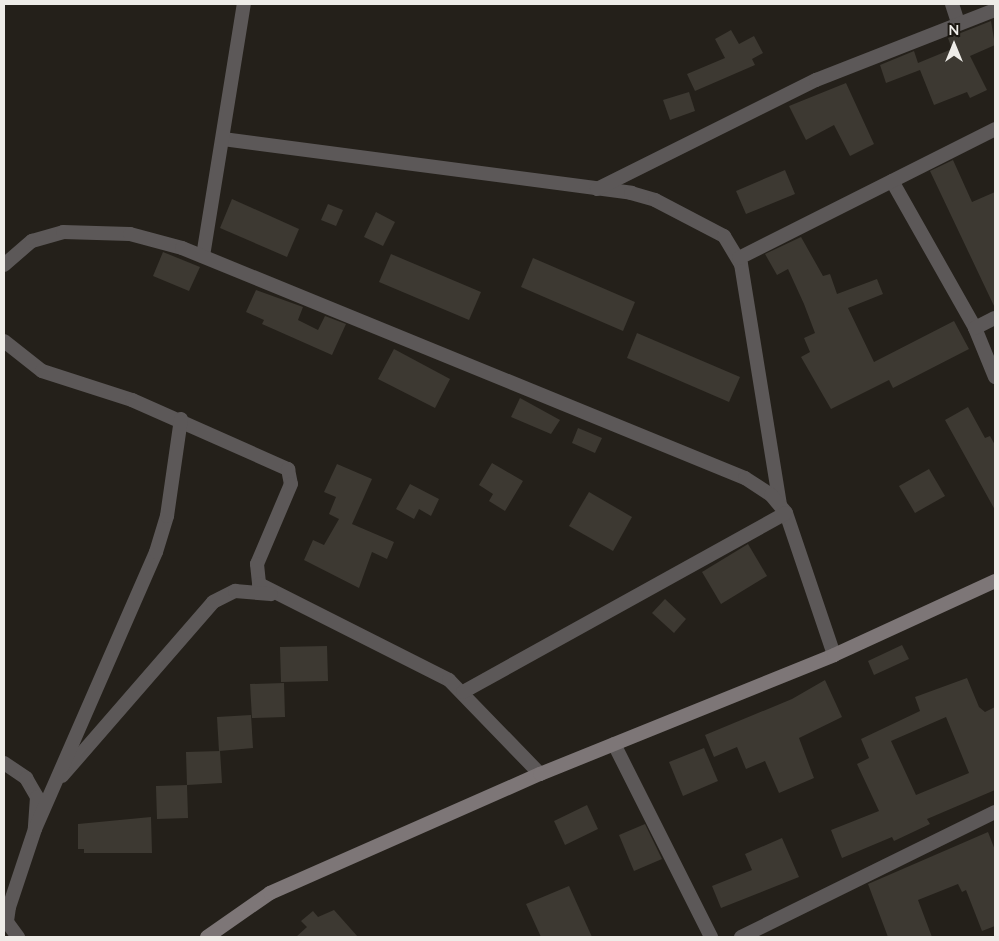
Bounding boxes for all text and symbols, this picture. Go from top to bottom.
north arrow [929,20,979,70]
text: N [949,21,959,38]

